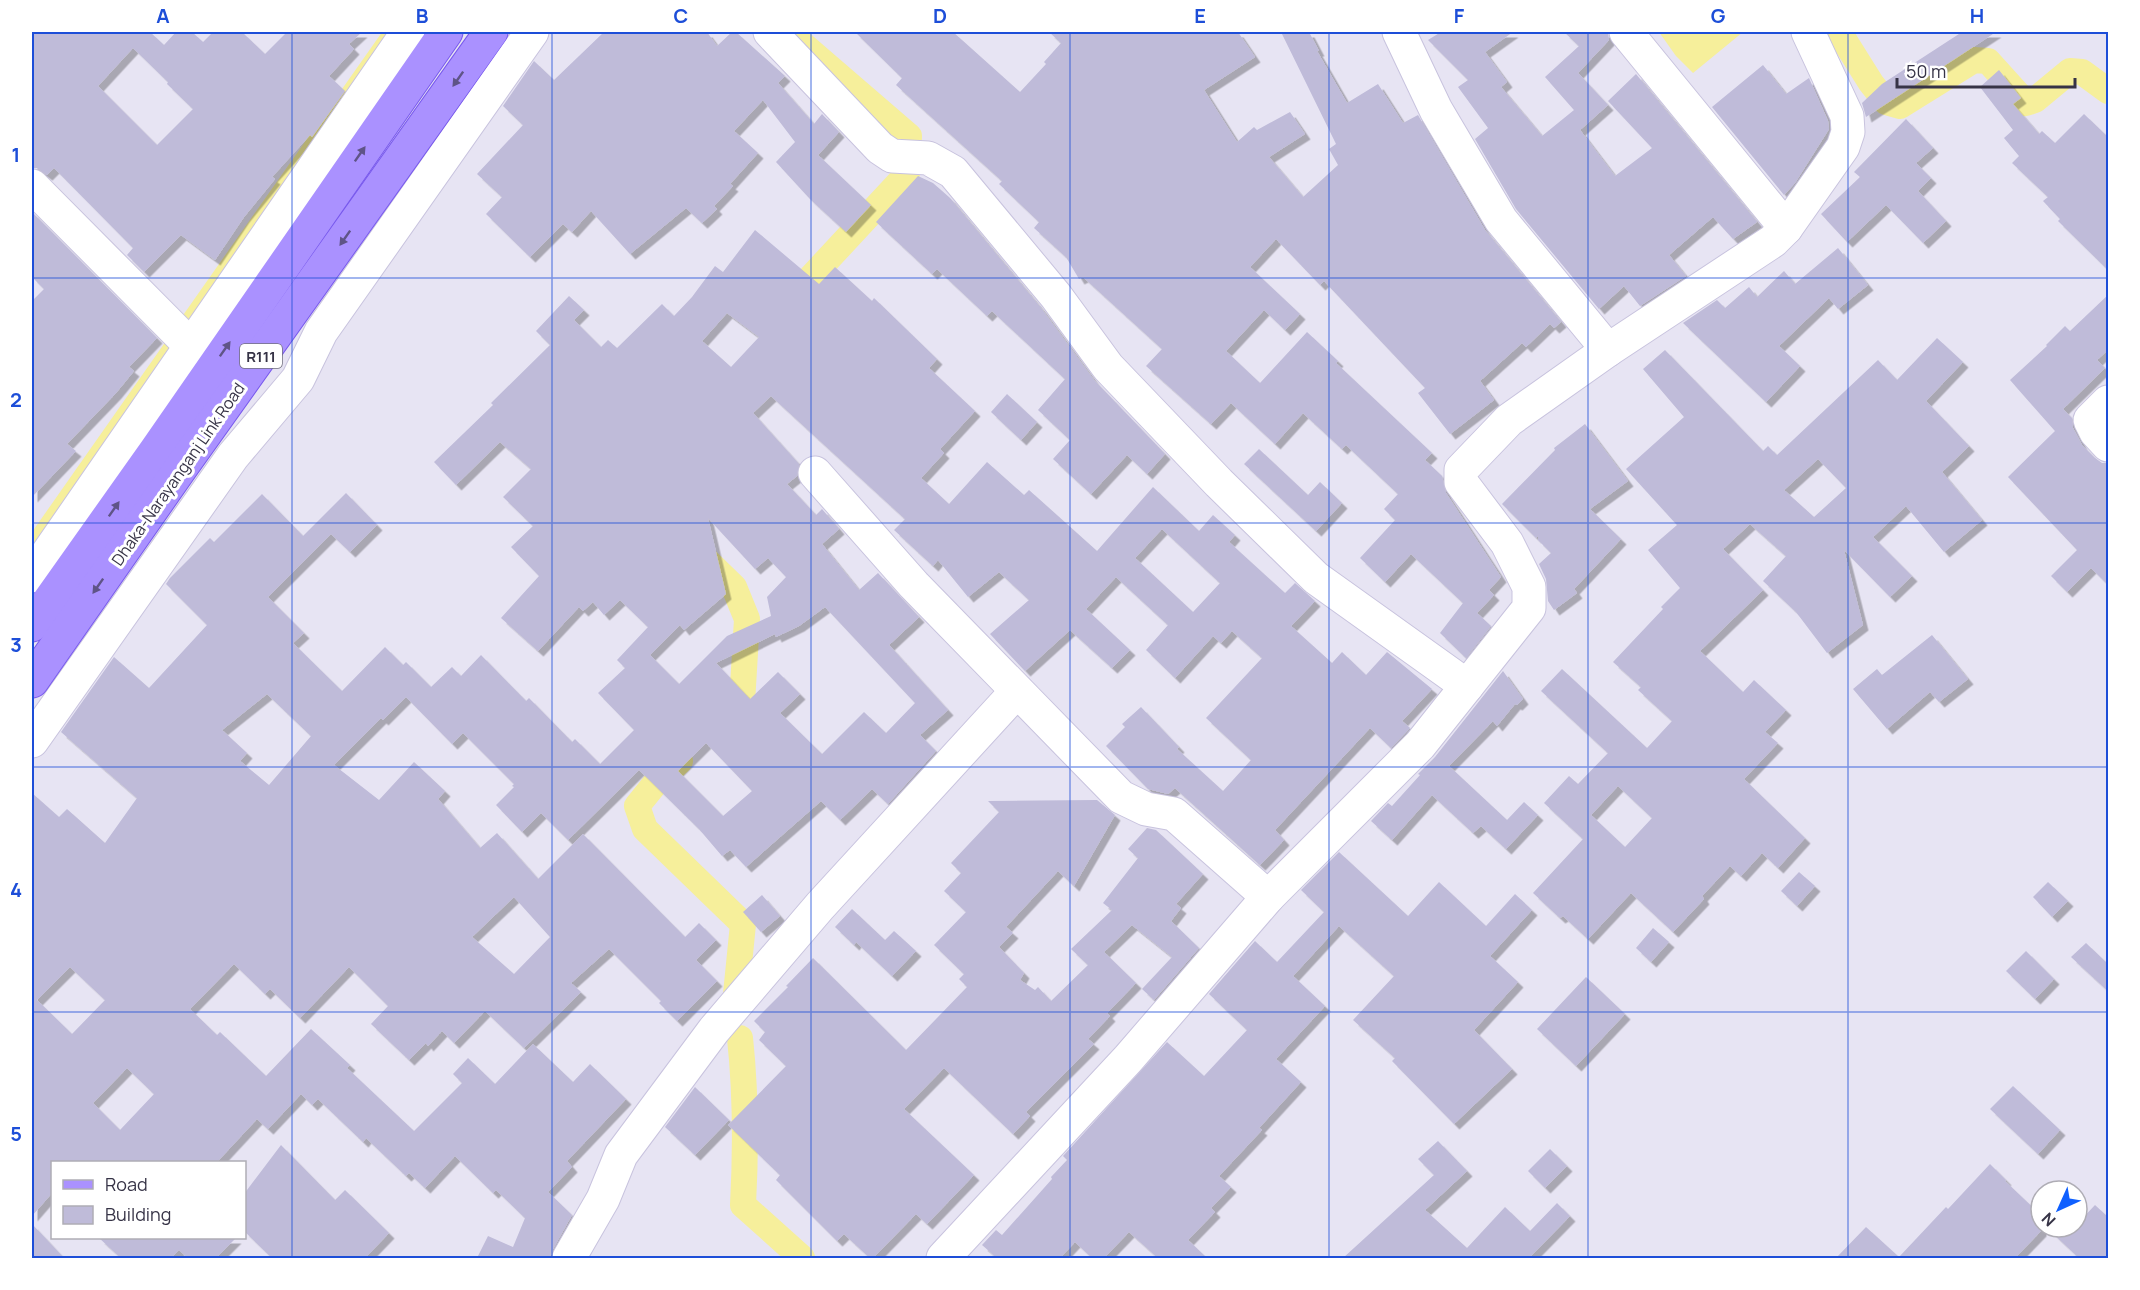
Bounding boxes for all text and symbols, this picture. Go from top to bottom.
text: A [156,2,170,29]
text: B [416,2,429,29]
text: C [674,2,688,29]
text: D [933,2,947,29]
text: E [1194,2,1206,29]
text: F [1454,2,1465,29]
text: G [1711,2,1726,29]
text: H [1970,2,1984,29]
scale bar [1897,51,2076,89]
text: 50 m [1906,59,1946,83]
one-way arrow [452,71,464,87]
text: 1 [12,141,20,168]
one-way arrow [354,147,366,163]
one-way arrow [339,230,351,246]
one-way arrow [219,341,230,357]
road number: R111 [240,344,282,368]
street label: Dhaka-Narayanganj Link Road [106,378,250,570]
text: 2 [10,386,22,413]
one-way arrow [108,502,120,518]
one-way arrow [92,577,104,593]
text: 3 [10,631,22,658]
text: 4 [10,876,22,903]
text: 5 [10,1120,22,1147]
legend [51,1161,246,1239]
text: Road [105,1172,148,1196]
north arrow [2029,1179,2089,1239]
text: Building [105,1202,171,1226]
text: N [2037,1208,2060,1231]

